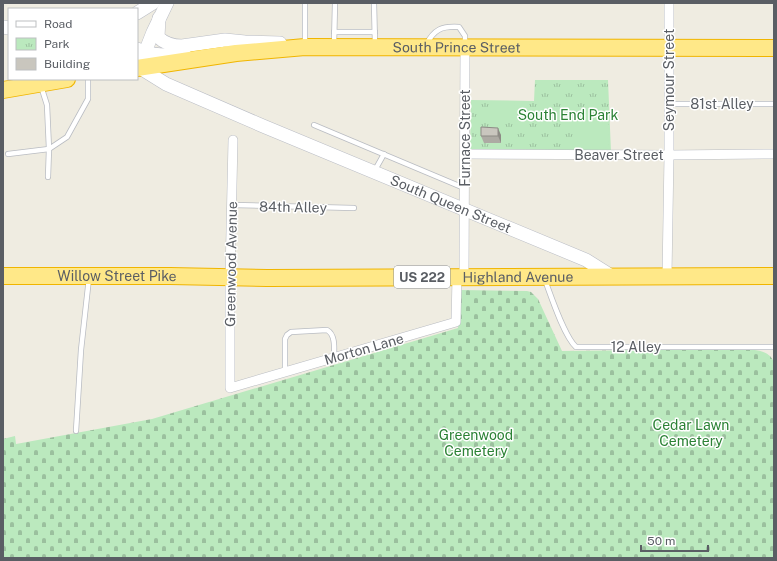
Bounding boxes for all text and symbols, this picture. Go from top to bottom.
legend [8,8,138,80]
text: Road [44,17,72,31]
street label: Seymour Street [661,29,677,131]
text: Park [44,37,70,51]
street label: South Prince Street [392,39,521,55]
text: Building [44,57,90,71]
street label: Furnace Street [457,89,473,187]
street label: 81st Alley [690,96,754,112]
park label: South End Park [518,107,618,123]
street label: Beaver Street [574,147,664,163]
street label: South Queen Street [388,172,513,236]
street label: 84th Alley [259,198,328,216]
street label: Greenwood Avenue [222,201,240,327]
road number: US 222 [394,266,450,288]
street label: Willow Street Pike [57,268,177,284]
street label: Highland Avenue [463,269,574,285]
street label: Morton Lane [323,330,406,368]
street label: 12 Alley [611,339,662,355]
park label: Cedar Lawn Cemetery [653,417,729,449]
park label: Greenwood Cemetery [439,427,513,459]
scale bar [641,527,708,553]
text: 50 m [647,534,675,548]

